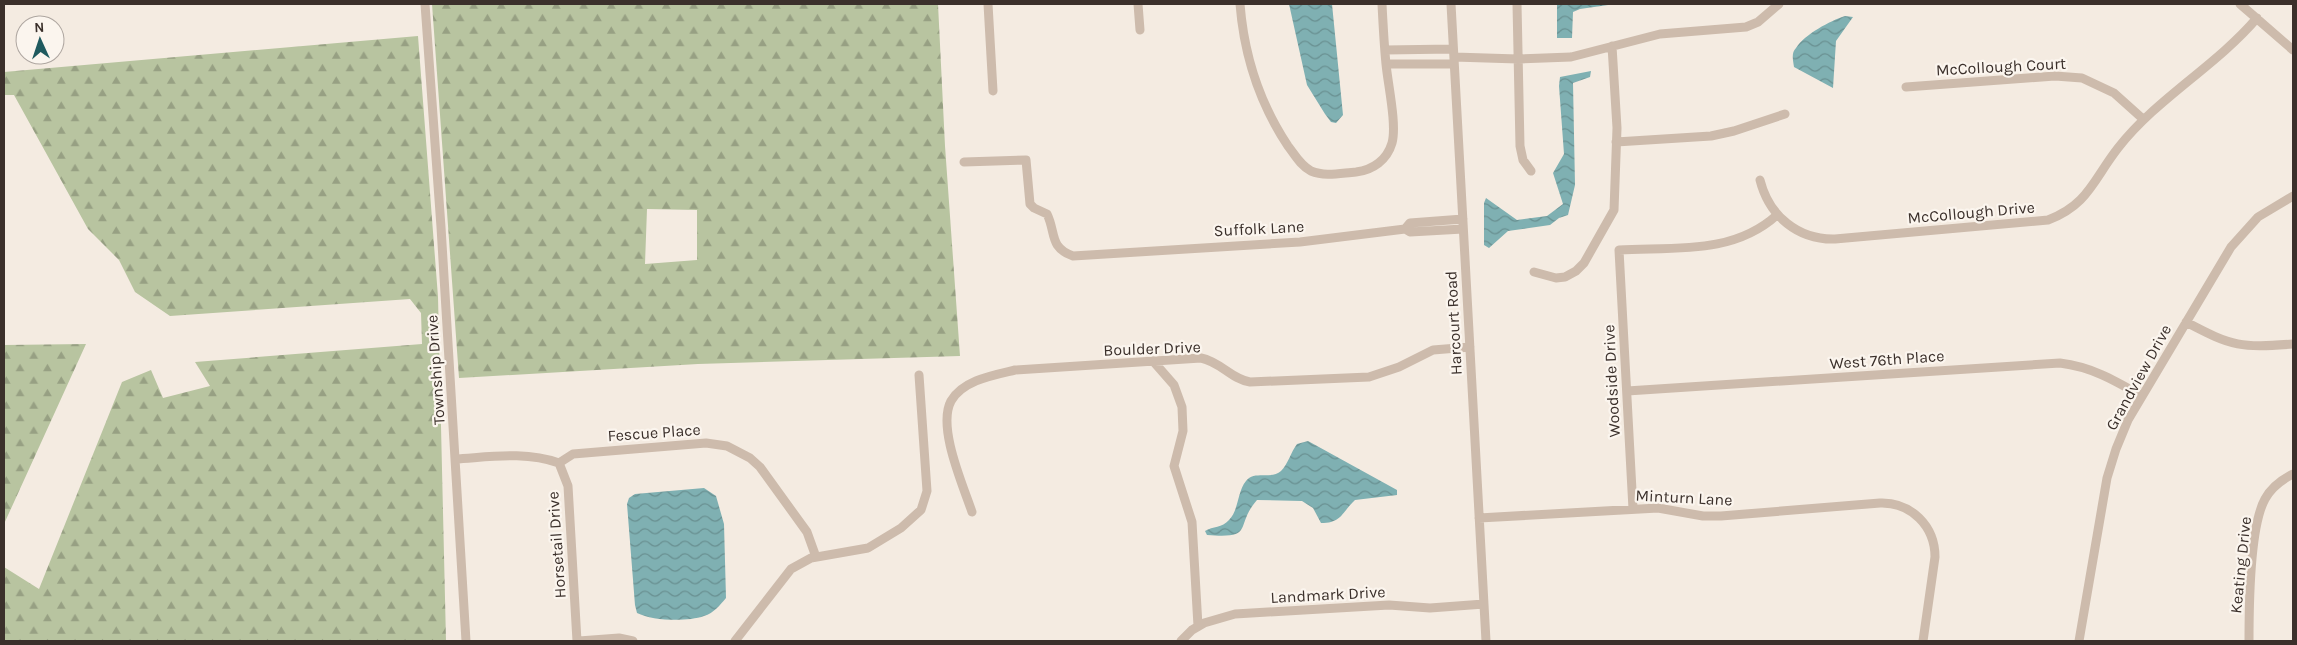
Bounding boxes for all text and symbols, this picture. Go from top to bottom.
north arrow [15,15,65,65]
text: N [34,19,45,36]
street label: McCollough Court [1935,54,2067,79]
street label: McCollough Drive [1907,197,2035,228]
street label: Suffolk Lane [1213,217,1305,240]
street label: Harcourt Road [1441,270,1466,376]
street label: Township Drive [422,314,449,426]
street label: Grandview Drive [2102,321,2175,433]
street label: Woodside Drive [1599,324,1624,438]
street label: Boulder Drive [1103,337,1201,360]
street label: West 76th Place [1829,346,1945,373]
street label: Fescue Place [607,420,701,445]
street label: Minturn Lane [1635,485,1733,510]
street label: Horsetail Drive [543,491,570,599]
street label: Keating Drive [2226,516,2255,614]
street label: Landmark Drive [1270,582,1386,607]

